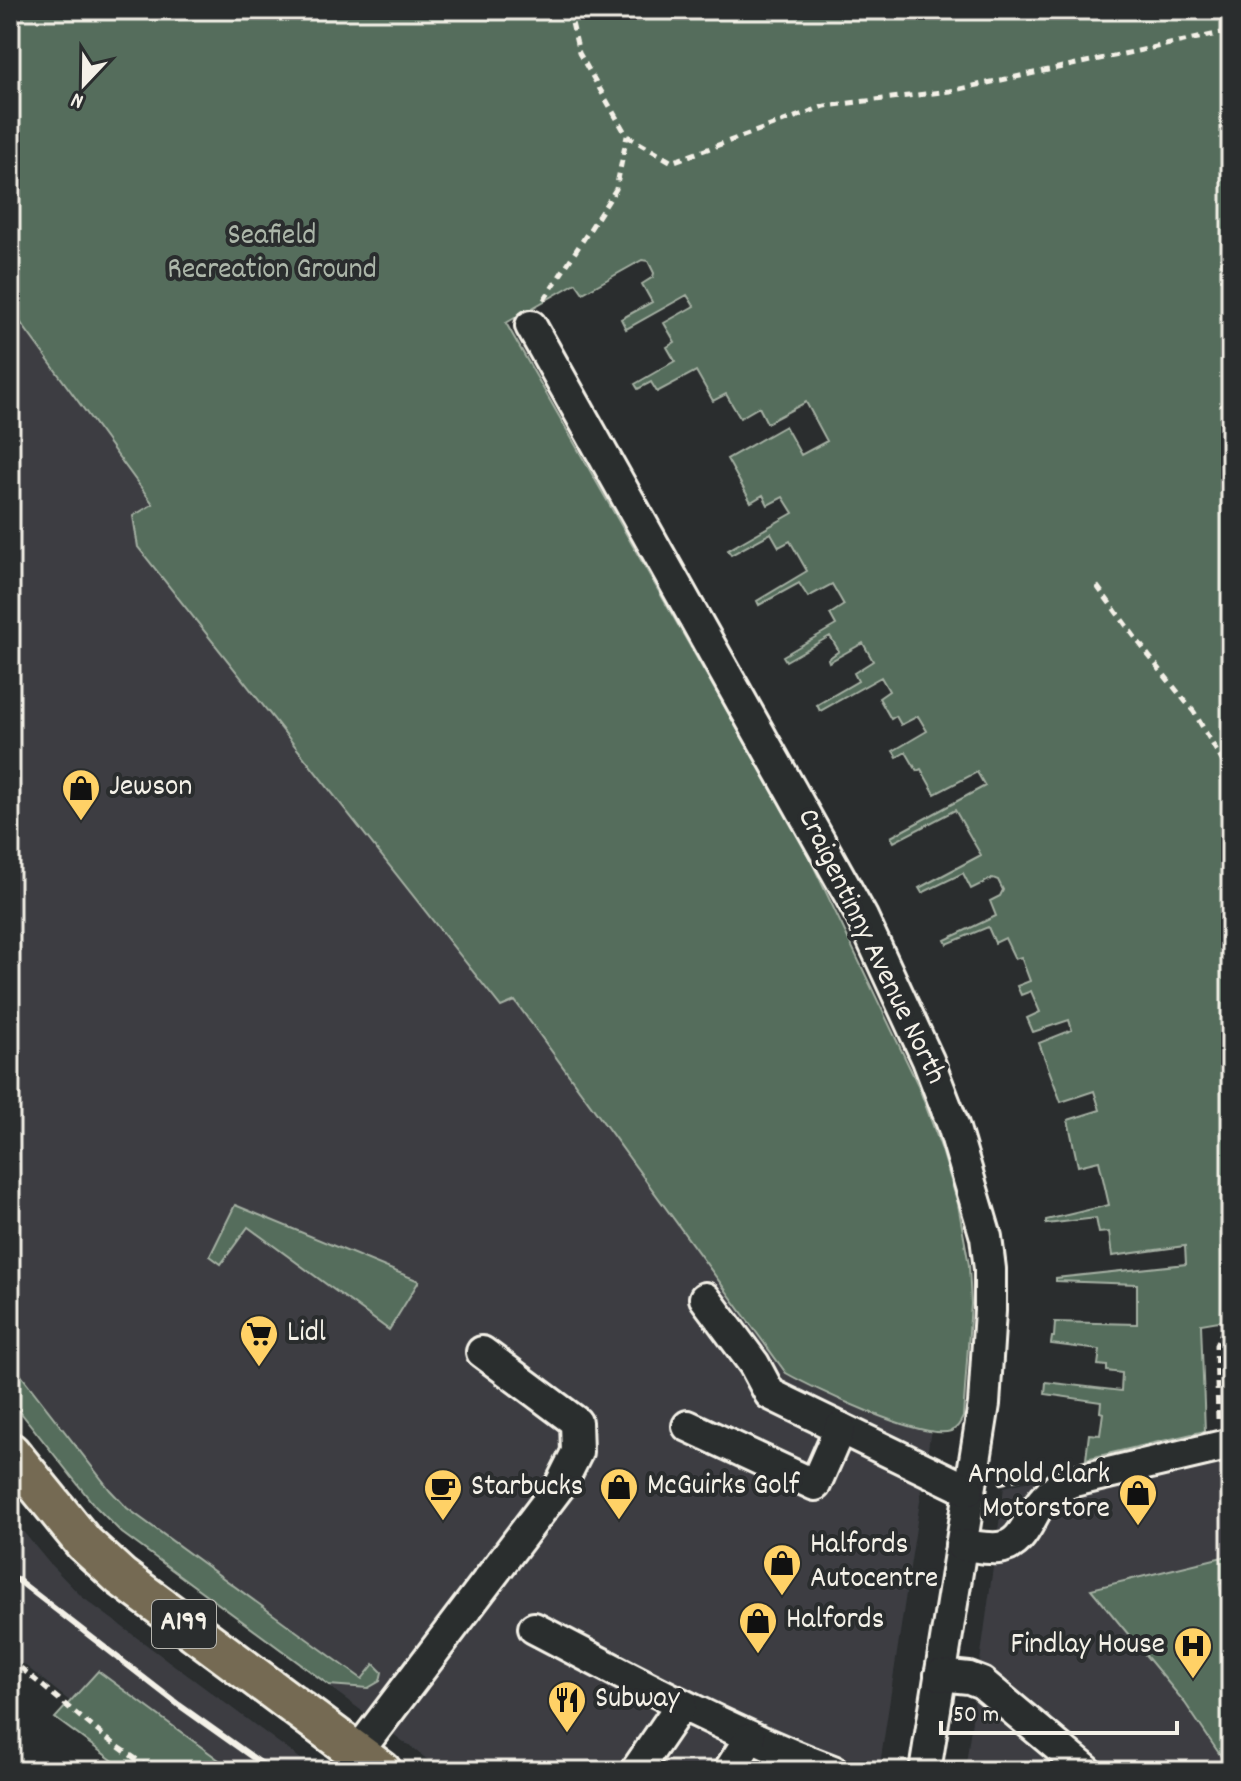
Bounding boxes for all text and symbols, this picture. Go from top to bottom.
north arrow [44,44,124,124]
text: N [67,83,89,116]
park label: Seafield Recreation Ground [167,216,377,293]
shop icon: Jewson [60,767,102,822]
place label: Jewson [109,767,192,810]
street label: Craigentinny Avenue North [784,802,956,1092]
supermarket icon: Lidl [238,1313,280,1368]
place label: Lidl [287,1313,326,1356]
place label: Arnold Clark Motorstore [968,1455,1110,1532]
shop icon: McGuirks Golf [598,1466,640,1521]
place label: McGuirks Golf [647,1466,801,1509]
cafe icon: Starbucks [422,1467,464,1522]
place label: Starbucks [471,1467,583,1510]
shop icon: Arnold Clark Motorstore [1117,1472,1159,1527]
place label: Halfords Autocentre [810,1525,938,1602]
shop icon: Halfords Autocentre [761,1542,803,1597]
road number: A199 [152,1600,216,1648]
shop icon: Halfords [737,1600,779,1655]
place label: Halfords [786,1600,884,1643]
place label: Findlay House [1011,1625,1165,1668]
hospital icon: Findlay House [1172,1625,1214,1680]
restaurant icon: Subway [546,1679,588,1734]
place label: Subway [595,1679,681,1722]
scale bar [941,1685,1177,1735]
text: 50 m [953,1699,999,1733]

